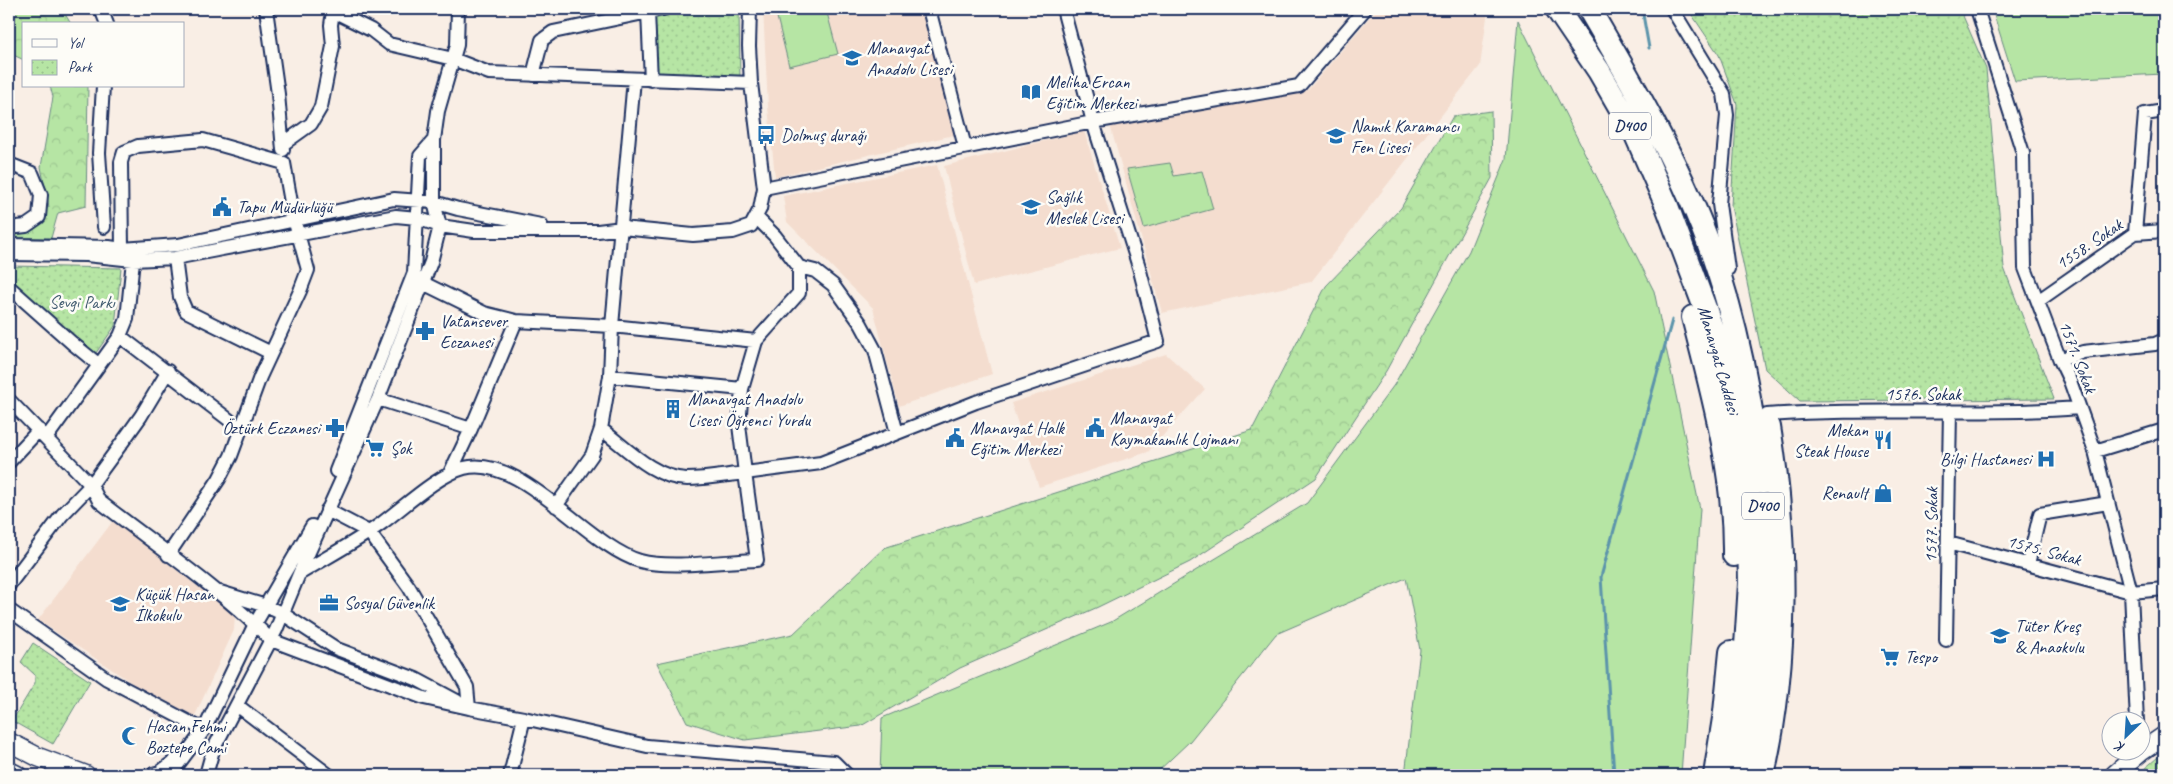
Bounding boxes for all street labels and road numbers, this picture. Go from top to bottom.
road number: D400 [1609,112,1651,140]
street label: 1558. Sokak [2052,213,2128,274]
street label: Manavgat Caddesi [1693,303,1746,419]
street label: 1571. Sokak [2054,318,2102,398]
street label: 1576. Sokak [1885,383,1962,405]
street label: 1577. Sokak [1919,486,1943,563]
road number: D400 [1742,492,1784,520]
street label: 1575. Sokak [2005,530,2085,571]

